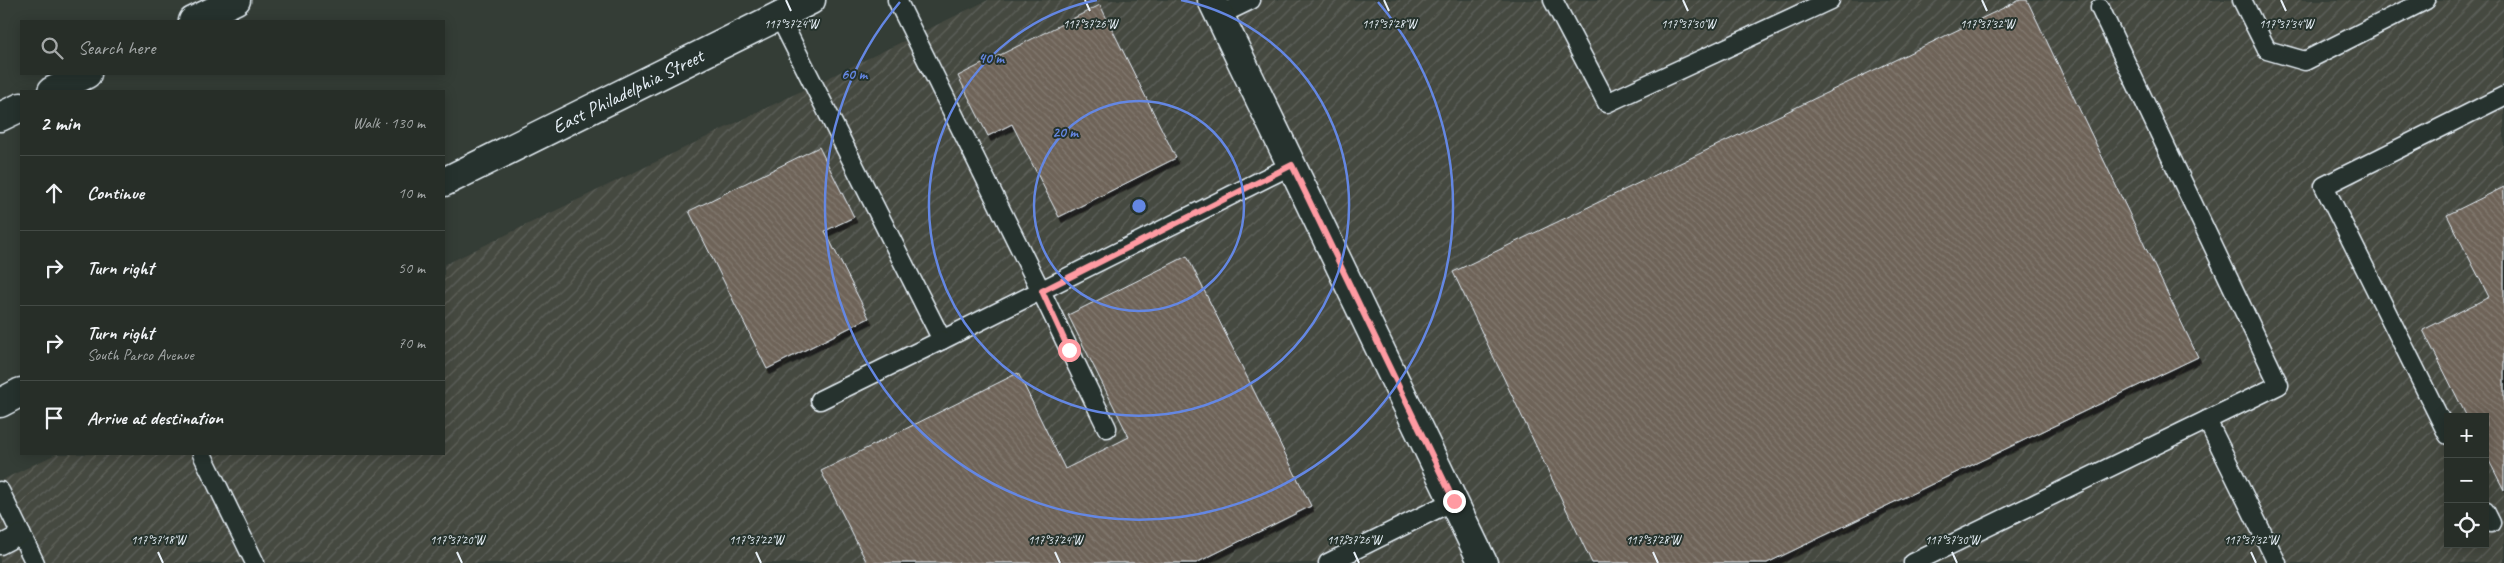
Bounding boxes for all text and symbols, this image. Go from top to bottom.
text: 117°37'24"W [764,16,820,32]
text: 117°37'26"W [1063,16,1119,32]
text: 117°37'28"W [1362,16,1418,32]
text: 117°37'30"W [1661,16,1717,32]
text: 117°37'32"W [1960,16,2016,32]
text: 117°37'34"W [2259,16,2315,32]
search box [20,20,445,75]
icon: search [38,34,66,62]
text: Search here [78,36,155,60]
street label: East Philadelphia Street [548,42,710,139]
text: 40 m [978,49,1005,68]
text: 60 m [841,65,868,84]
text: 2 min [40,110,80,136]
text: Walk · 130 m [353,113,425,133]
text: 20 m [1052,123,1079,142]
icon: ahead [40,179,68,207]
text: Continue [87,181,144,205]
text: 10 m [398,183,425,203]
centre of rings [1130,197,1148,215]
icon: right [40,254,68,282]
text: Turn right [87,256,154,280]
text: 50 m [398,258,425,278]
text: Turn right [87,321,154,345]
icon: right [40,329,68,357]
text: 70 m [398,333,425,353]
route start [1058,339,1081,362]
text: South Parco Avenue [87,345,194,365]
icon: arrive [40,404,68,432]
text: Arrive at destination [87,406,223,430]
map controls [2444,413,2489,548]
button: + [2444,413,2489,458]
button: − [2444,458,2489,503]
route end [1443,490,1466,513]
button: locate [2444,503,2489,548]
text: 117°37'18"W [131,532,187,548]
text: 117°37'20"W [430,532,486,548]
text: 117°37'22"W [729,532,785,548]
text: 117°37'24"W [1028,532,1084,548]
text: 117°37'26"W [1327,532,1383,548]
text: 117°37'28"W [1626,532,1682,548]
text: 117°37'30"W [1925,532,1981,548]
text: 117°37'32"W [2224,532,2280,548]

